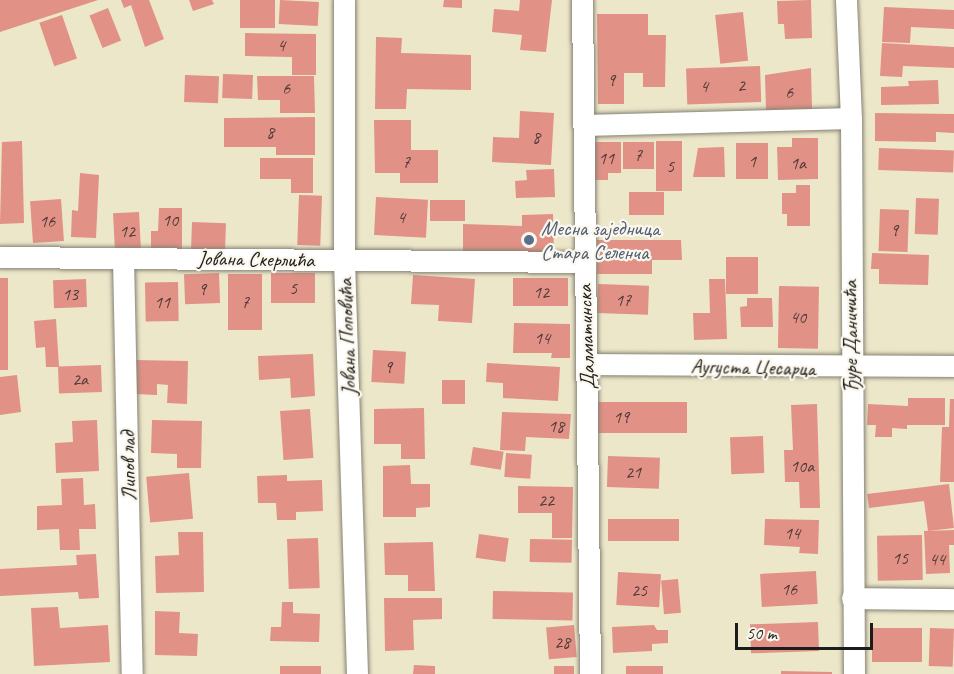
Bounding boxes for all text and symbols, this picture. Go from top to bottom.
house number: 4 [277,34,285,56]
house number: 9 [607,69,615,91]
house number: 2 [737,74,745,96]
house number: 4 [700,75,708,97]
house number: 6 [282,77,290,99]
house number: 6 [785,81,793,103]
house number: 8 [266,121,274,143]
house number: 8 [532,126,540,148]
house number: 7 [634,144,642,166]
house number: 11 [598,147,614,169]
house number: 1 [748,150,756,172]
house number: 7 [402,151,410,173]
house number: 1a [790,152,806,174]
house number: 5 [666,155,674,177]
house number: 4 [397,206,405,228]
house number: 10 [162,209,178,231]
house number: 16 [39,210,55,232]
place label: Месна заједница Стара Селенча [541,215,660,265]
house number: 9 [890,219,898,241]
house number: 12 [119,220,135,242]
marker: Месна заједница Стара Селенча [522,233,536,247]
street label: Јована Скерлића [197,245,315,273]
house number: 5 [289,277,297,299]
house number: 9 [198,278,206,300]
street label: Јована Поповића [332,278,362,396]
street label: Ђуре Даничића [837,280,863,394]
house number: 12 [533,281,549,303]
house number: 13 [62,283,78,305]
street label: Далматинска [572,284,600,390]
house number: 17 [615,289,631,311]
house number: 11 [154,291,170,313]
house number: 7 [241,291,249,313]
house number: 40 [790,306,806,328]
house number: 14 [534,327,550,349]
street label: Аугуста Цесарца [690,353,816,381]
house number: 9 [384,356,392,378]
house number: 2a [72,368,88,390]
house number: 19 [613,406,629,428]
house number: 18 [548,415,564,437]
street label: Липов лад [115,431,141,501]
house number: 10a [790,455,814,477]
house number: 21 [625,461,641,483]
house number: 22 [538,489,554,511]
house number: 14 [784,522,800,544]
house number: 15 [892,547,908,569]
house number: 44 [929,548,945,570]
house number: 16 [781,578,797,600]
house number: 25 [631,579,647,601]
scale bar [738,611,876,649]
text: 50 m [746,622,777,644]
house number: 28 [554,631,570,653]

